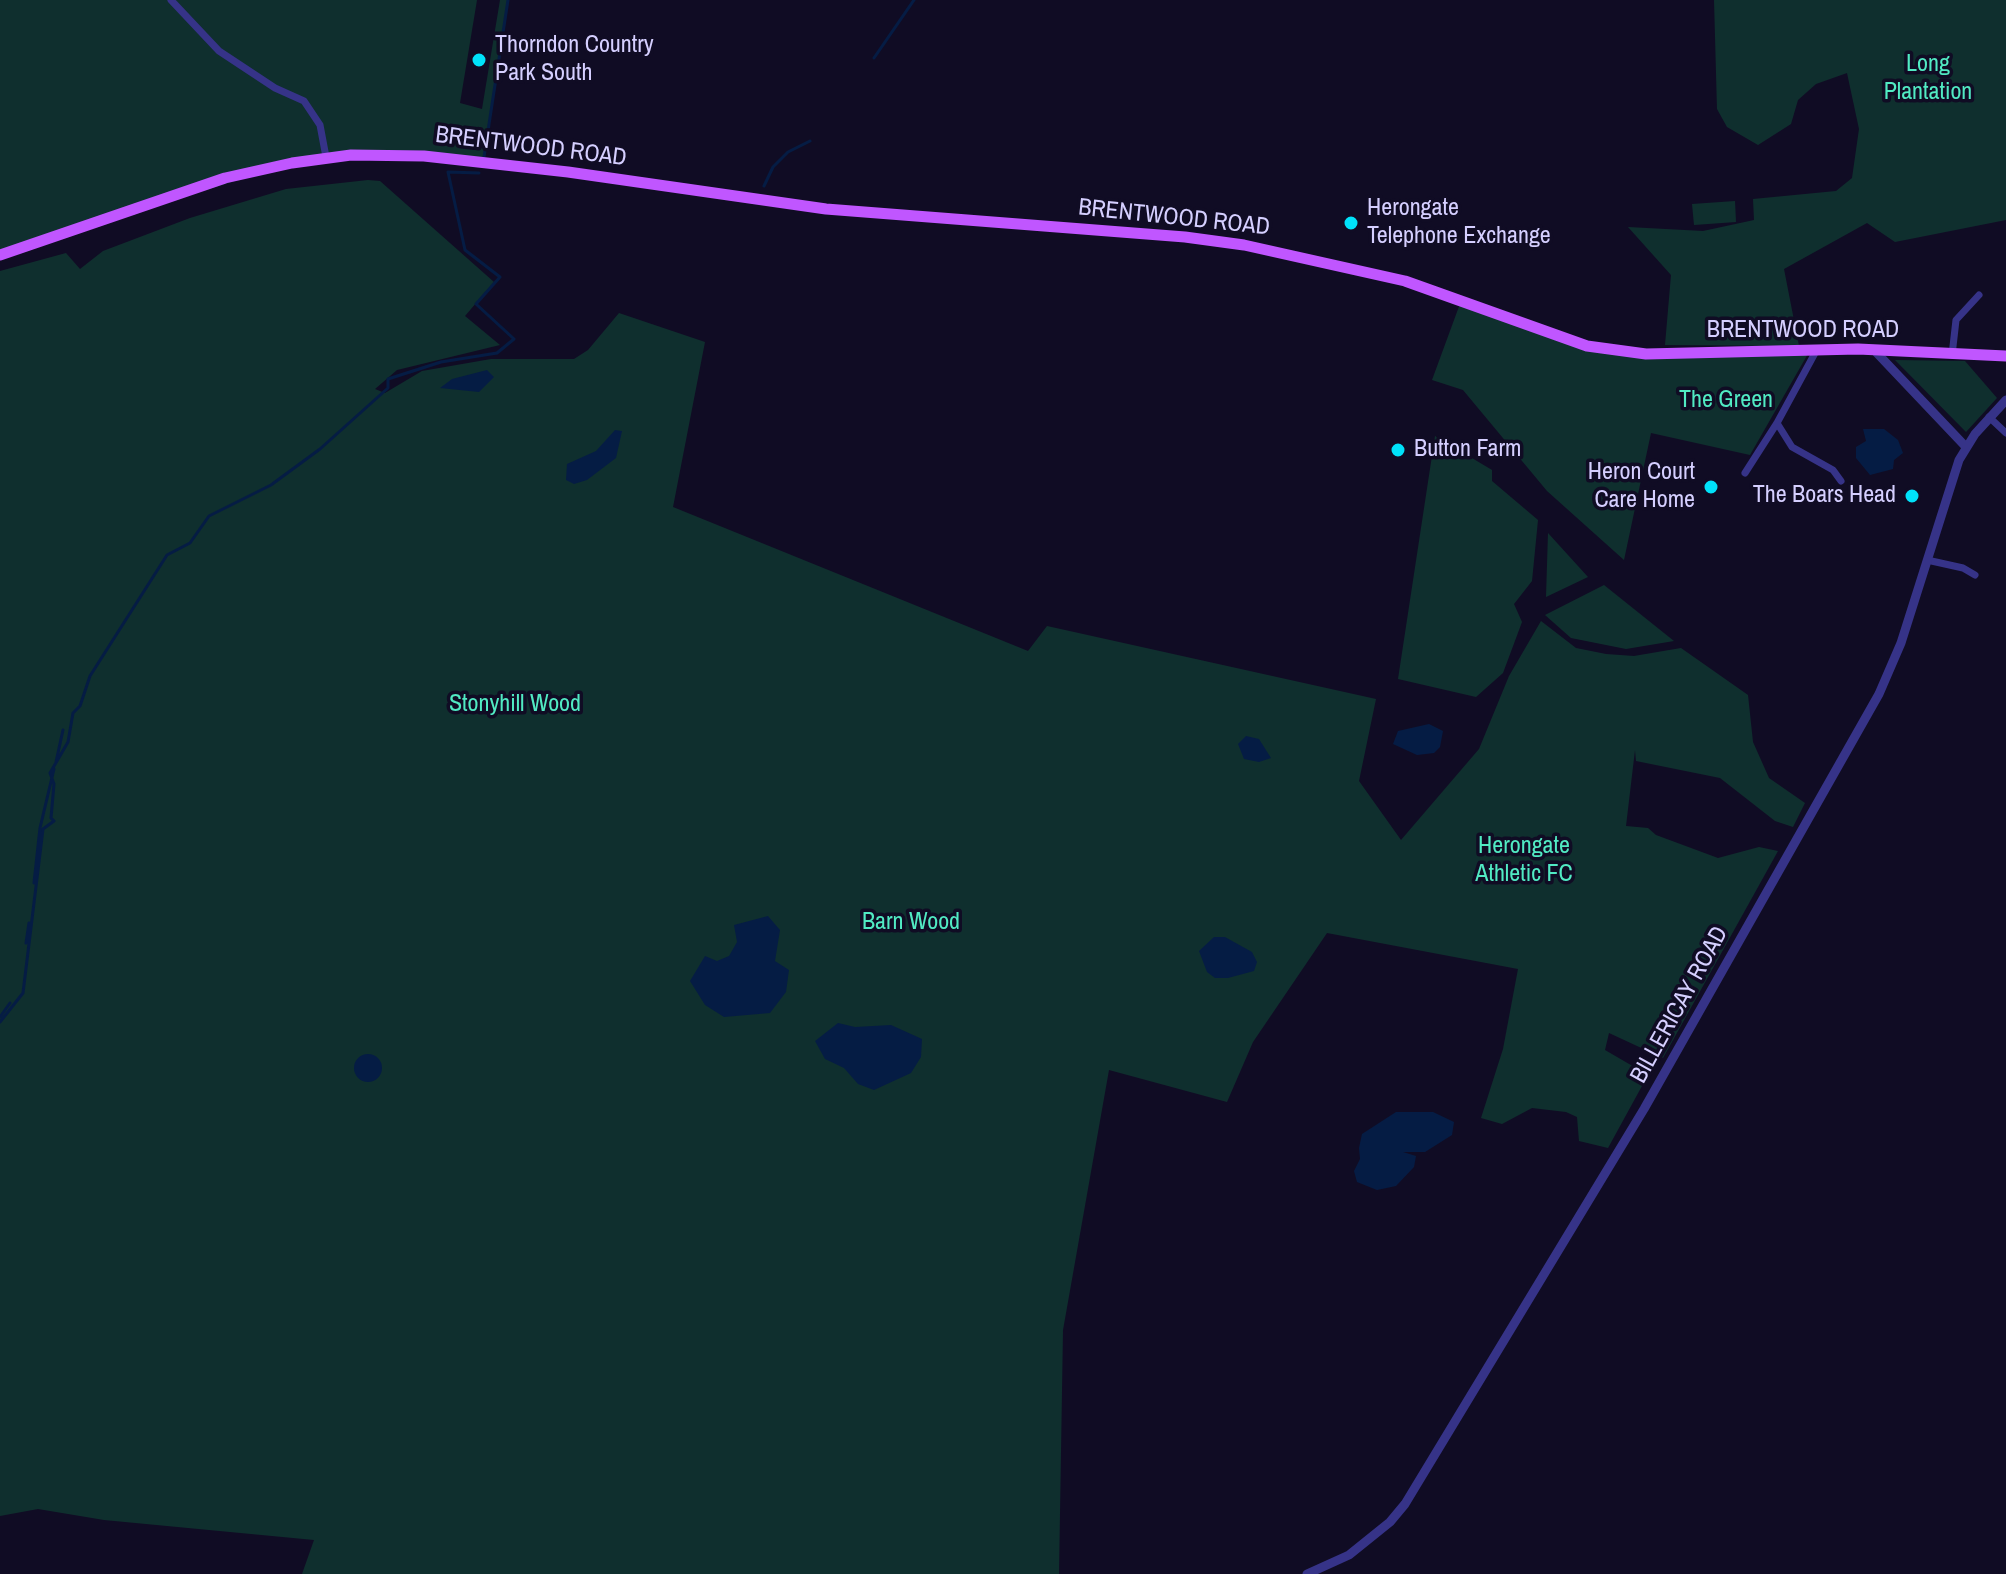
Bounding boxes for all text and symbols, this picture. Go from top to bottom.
place label: Thorndon Country Park South [495,32,654,88]
marker: Thorndon Country Park South [470,51,488,69]
park label: Long Plantation [1884,51,1972,107]
street label: BRENTWOOD ROAD [434,121,628,173]
street label: BRENTWOOD ROAD [1077,194,1271,242]
place label: Herongate Telephone Exchange [1367,195,1551,251]
marker: Herongate Telephone Exchange [1342,214,1360,232]
street label: BRENTWOOD ROAD [1707,317,1899,345]
park label: The Green [1679,387,1773,415]
place label: Button Farm [1414,436,1521,464]
marker: Button Farm [1389,441,1407,459]
place label: Heron Court Care Home [1588,459,1695,515]
marker: Heron Court Care Home [1702,478,1720,496]
place label: The Boars Head [1753,482,1896,510]
marker: The Boars Head [1903,487,1921,505]
park label: Stonyhill Wood [449,691,581,719]
park label: Herongate Athletic FC [1475,833,1573,889]
park label: Barn Wood [862,909,960,937]
street label: BILLERICAY ROAD [1625,922,1735,1088]

